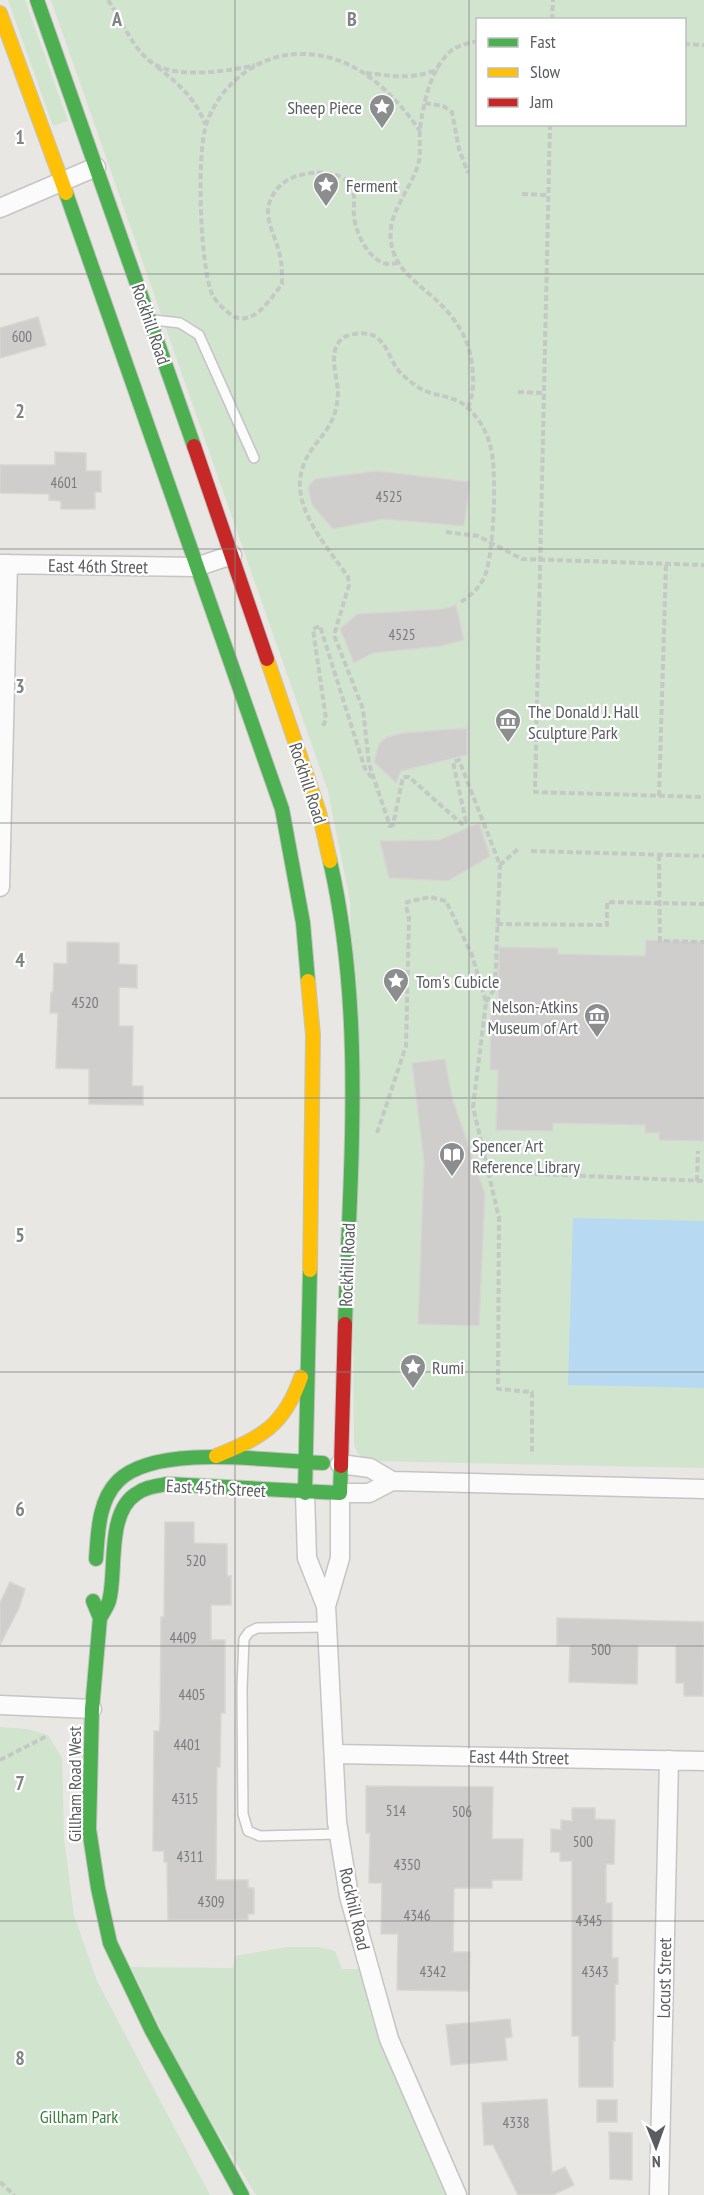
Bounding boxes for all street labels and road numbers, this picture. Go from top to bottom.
street label: Rockhill Road [126,281,176,367]
street label: East 46th Street [48,554,148,578]
street label: Rockhill Road [284,740,332,826]
street label: Rockhill Road [334,1223,360,1307]
street label: East 45th Street [166,1474,267,1502]
street label: Gillham Road West [63,1726,86,1842]
street label: East 44th Street [469,1745,569,1769]
street label: Rockhill Road [334,1866,376,1952]
street label: Locust Street [652,1937,676,2019]

